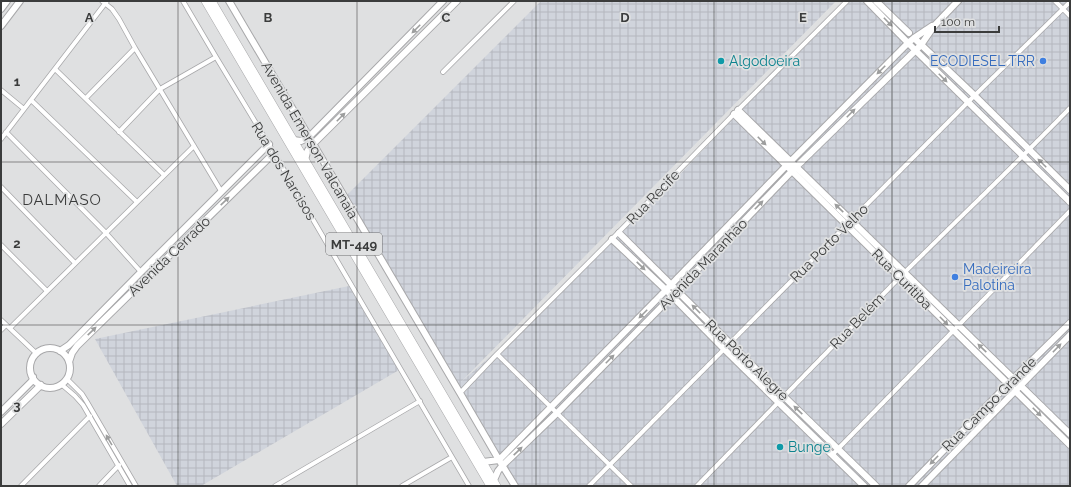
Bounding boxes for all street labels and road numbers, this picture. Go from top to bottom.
street label: Avenida Emerson Valcanaia [258,59,362,221]
street label: Rua dos Narcisos [248,119,320,223]
street label: Rua Recife [623,167,683,227]
street label: Rua Porto Velho [787,201,871,285]
street label: Avenida Cerrado [125,213,213,299]
street label: Avenida Maranhão [655,215,751,313]
road number: MT-449 [326,233,382,255]
street label: Rua Curitiba [869,246,935,312]
street label: Rua Belém [827,290,887,352]
street label: Rua Pôrto Alegre [702,316,792,404]
street label: Rua Campo Grande [939,354,1039,454]

